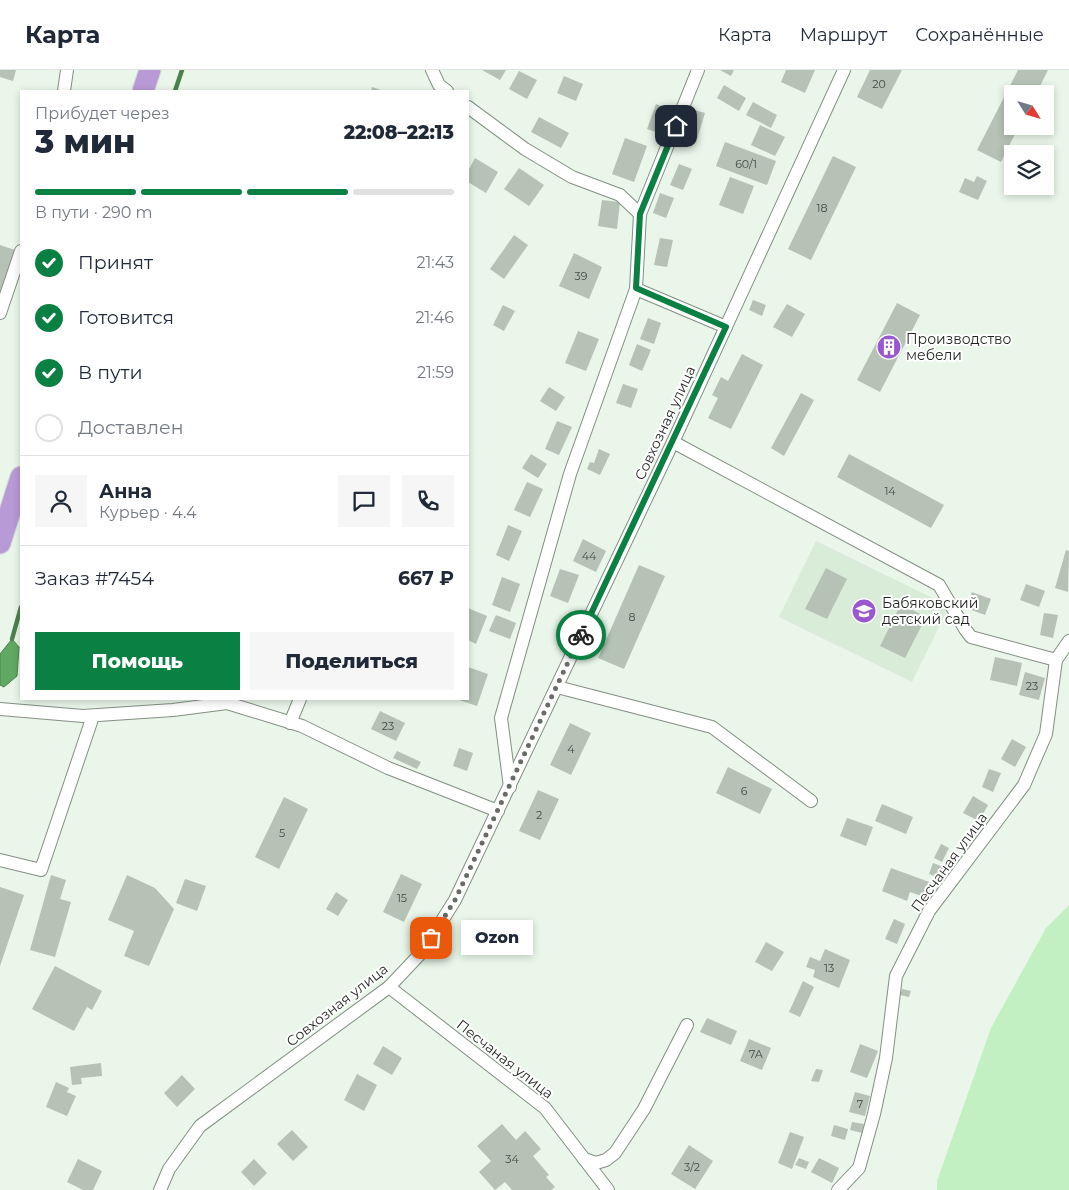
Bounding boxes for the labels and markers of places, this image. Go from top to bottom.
pin [655,105,697,147]
place label: Производство мебели [906,330,1012,364]
building icon: Производство мебели [876,334,902,360]
place label: Бабяковский детский сад [882,594,978,628]
school or university icon: Бабяковский детский сад [851,598,877,624]
pin [410,917,452,959]
callout: Ozon [461,920,534,956]

